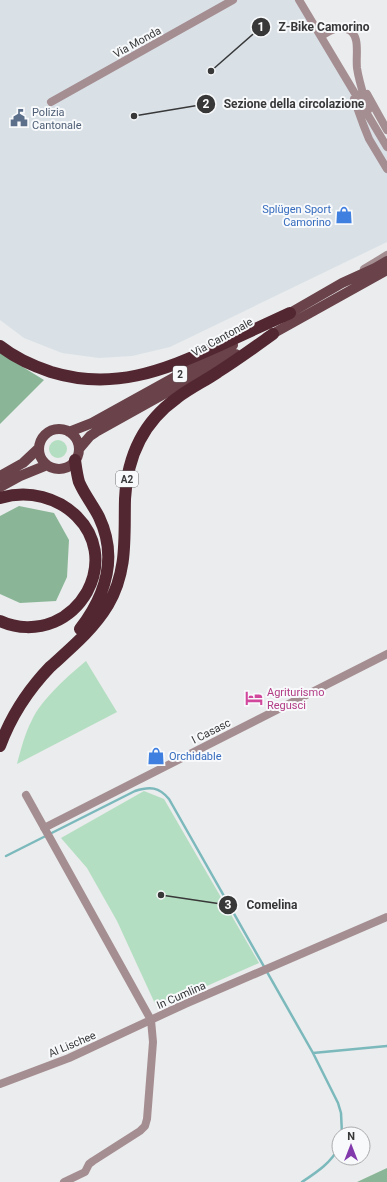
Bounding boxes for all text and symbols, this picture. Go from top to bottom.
callout: Z-Bike Camorino [251,15,378,39]
text: 1 [258,20,264,34]
text: Z-Bike Camorino [278,20,370,34]
street label: Via Monda [111,24,163,61]
callout: Sezione della circolazione [196,92,372,116]
text: 2 [203,97,210,111]
text: Sezione della circolazione [224,97,365,111]
place label: Polizia Cantonale [32,106,82,132]
public building icon: Polizia Cantonale [9,108,29,128]
place label: Splügen Sport Camorino [262,203,331,229]
shop icon: Splügen Sport Camorino [334,205,354,225]
street label: Via Cantonale [189,315,255,360]
road number: 2 [173,366,187,382]
road number: A2 [116,471,138,487]
place label: Agriturismo Regusci [267,686,324,712]
hotel icon: Agriturismo Regusci [244,688,264,708]
street label: I Casasc [190,716,233,747]
shop icon: Orchidable [146,746,166,766]
place label: Orchidable [169,750,222,763]
callout: Comelina [218,893,305,917]
text: 3 [225,898,232,912]
text: Comelina [247,898,298,912]
street label: In Cumlina [155,979,208,1012]
street label: Al Lischee [46,1029,98,1060]
north arrow [331,1126,371,1166]
text: N [347,1130,355,1143]

